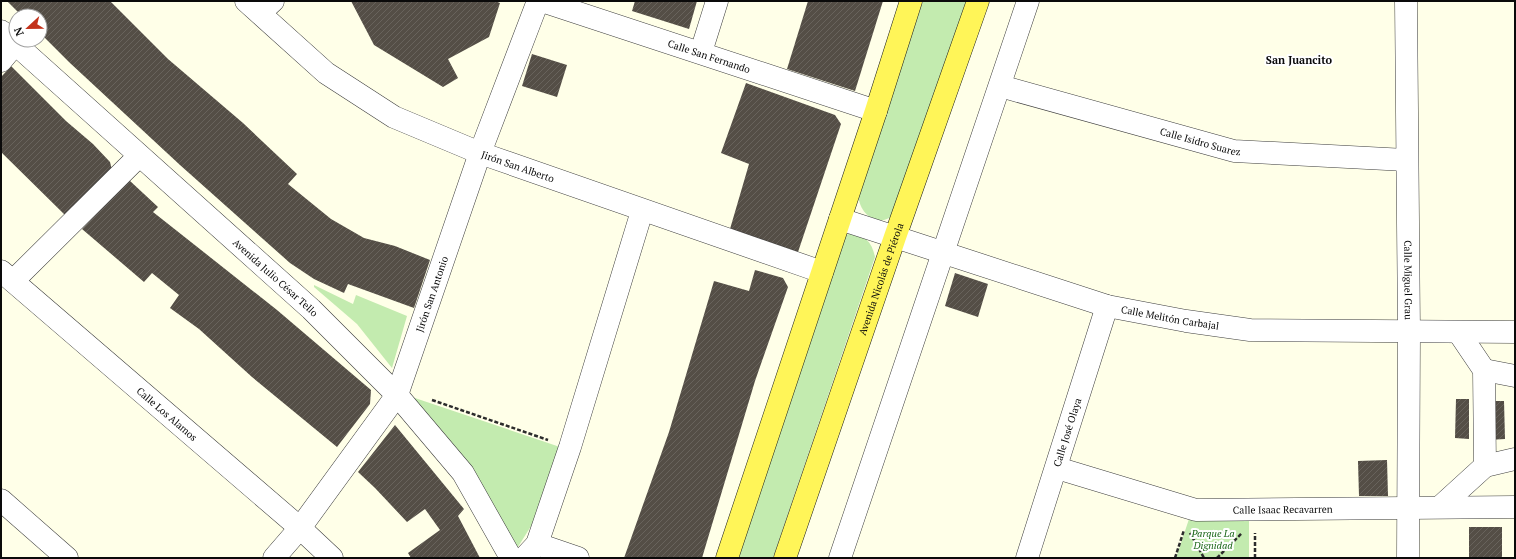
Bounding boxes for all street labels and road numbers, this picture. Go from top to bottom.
street label: Calle San Fernando [666,36,753,76]
street label: Calle Isidro Suarez [1159,124,1241,158]
street label: Jirón San Alberto [480,148,557,185]
street label: Avenida Nicolás de Piérola [855,221,906,337]
street label: Avenida Julio César Tello [230,236,321,319]
street label: Calle Miguel Grau [1402,240,1415,320]
street label: Jirón San Antonio [413,254,451,334]
street label: Calle Melitón Carbajal [1120,302,1220,332]
street label: Calle Los Alamos [134,384,200,443]
street label: Calle José Olaya [1050,396,1084,468]
street label: Calle Isaac Recavarren [1233,502,1333,516]

